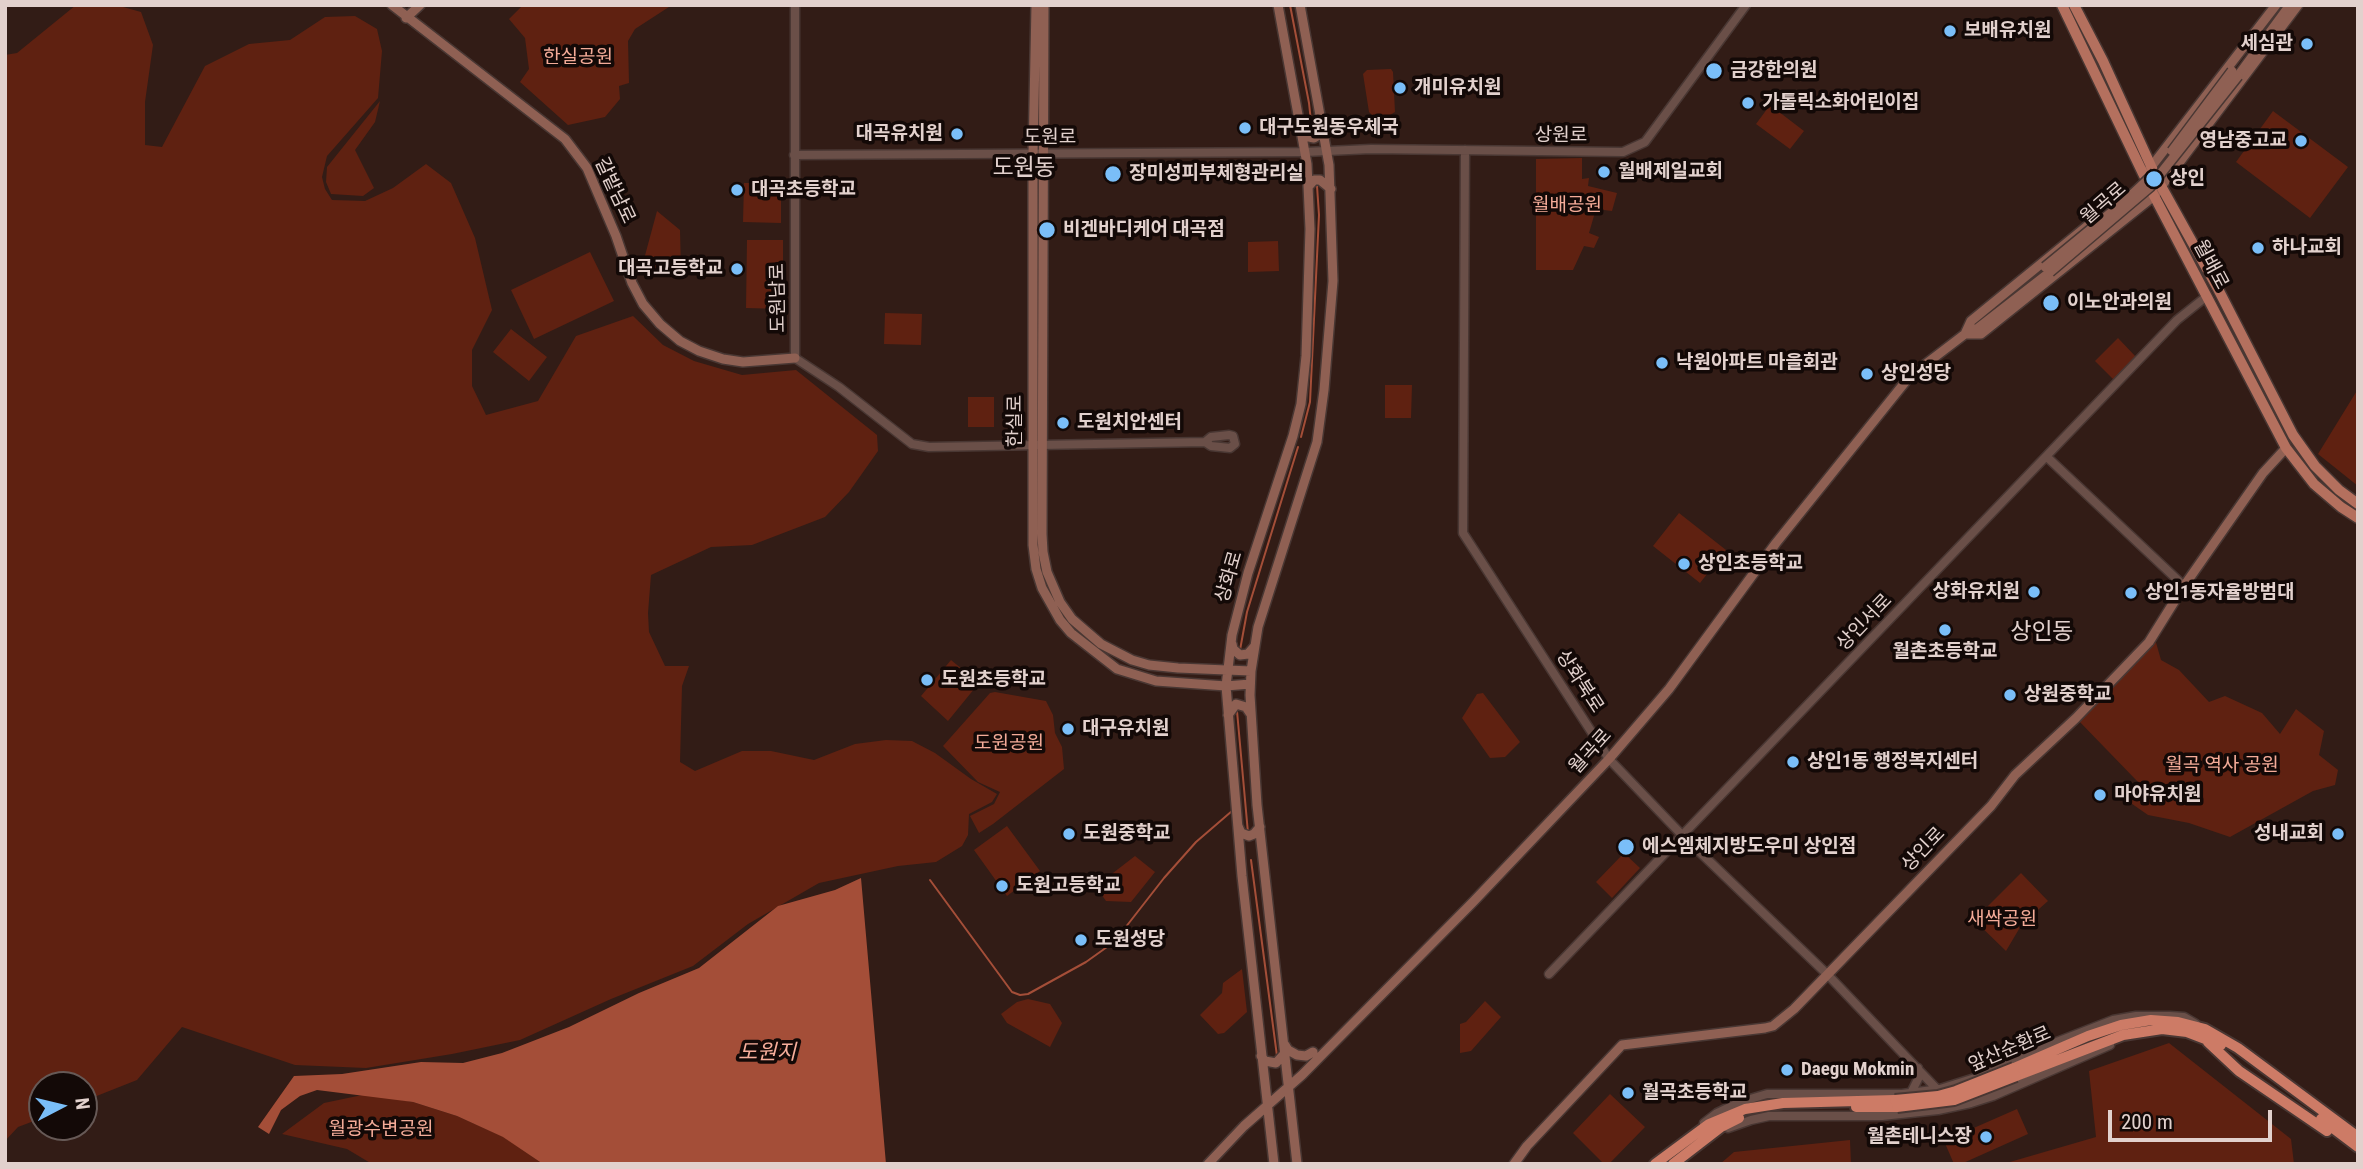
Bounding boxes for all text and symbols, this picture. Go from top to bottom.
place label: 보배유치원 [1964,20,2051,42]
marker: 보배유치원 [1942,23,1958,39]
place label: 세심관 [2241,33,2293,55]
marker: 세심관 [2299,36,2315,52]
park label: 한실공원 [543,47,613,69]
place label: 금강한의원 [1730,60,1817,82]
marker: 금강한의원 [1704,61,1724,81]
place label: 개미유치원 [1414,77,1501,99]
marker: 개미유치원 [1392,80,1408,96]
place label: 가톨릭소화어린이집 [1762,92,1919,114]
marker: 가톨릭소화어린이집 [1740,95,1756,111]
place label: 대구도원동우체국 [1259,117,1399,139]
marker: 대구도원동우체국 [1237,120,1253,136]
place label: 대곡유치원 [856,123,943,145]
street label: 상원로 [1535,125,1587,147]
marker: 대곡유치원 [949,126,965,142]
street label: 도원로 [1024,127,1076,149]
place label: 영남중고교 [2200,130,2287,152]
marker: 영남중고교 [2293,133,2309,149]
street label: 갈밭남로 [589,154,639,228]
district label: 도원동 [992,155,1056,183]
place label: 월배제일교회 [1618,161,1723,183]
place label: 장미성피부체형관리실 [1129,163,1304,185]
marker: 장미성피부체형관리실 [1103,164,1123,184]
marker: 월배제일교회 [1596,164,1612,180]
place label: 상인 [2170,168,2205,190]
marker: 상인 [2144,169,2164,189]
street label: 월곡로 [2077,178,2131,230]
place label: 대곡초등학교 [751,179,856,201]
marker: 대곡초등학교 [729,182,745,198]
park label: 월배공원 [1532,195,1602,217]
place label: 비겐바디케어 대곡점 [1063,219,1225,241]
marker: 비겐바디케어 대곡점 [1037,220,1057,240]
street label: 월배로 [2188,236,2232,294]
place label: 하나교회 [2272,237,2342,259]
marker: 하나교회 [2250,240,2266,256]
place label: 대곡고등학교 [618,258,723,280]
marker: 대곡고등학교 [729,261,745,277]
street label: 도원남로 [767,263,791,333]
place label: 이노안과의원 [2067,292,2172,314]
marker: 이노안과의원 [2041,293,2061,313]
place label: 낙원아파트 마을회관 [1676,352,1838,374]
marker: 낙원아파트 마을회관 [1654,355,1670,371]
place label: 상인성당 [1881,363,1951,385]
marker: 상인성당 [1859,366,1875,382]
street label: 한실로 [1005,395,1027,447]
place label: 도원치안센터 [1077,412,1182,434]
marker: 도원치안센터 [1055,415,1071,431]
street label: 상화로 [1212,549,1248,605]
place label: 상인초등학교 [1698,553,1803,575]
marker: 상인초등학교 [1676,556,1692,572]
place label: 상화유치원 [1933,581,2020,603]
place label: 상인1동자율방범대 [2145,582,2294,604]
marker: 상화유치원 [2026,584,2042,600]
marker: 상인1동자율방범대 [2123,585,2139,601]
street label: 상인서로 [1833,590,1897,656]
district label: 상인동 [2010,619,2074,647]
marker: 월촌초등학교 [1937,622,1953,638]
place label: 월촌초등학교 [1893,641,1997,663]
street label: 상화북로 [1550,646,1608,718]
place label: 도원초등학교 [941,669,1046,691]
marker: 도원초등학교 [919,672,935,688]
place label: 상원중학교 [2024,684,2111,706]
marker: 상원중학교 [2002,687,2018,703]
place label: 대구유치원 [1082,718,1169,740]
marker: 대구유치원 [1060,721,1076,737]
street label: 월곡로 [1565,725,1617,779]
park label: 도원공원 [974,733,1044,755]
place label: 상인1동 행정복지센터 [1807,751,1978,773]
marker: 상인1동 행정복지센터 [1785,754,1801,770]
park label: 월곡 역사 공원 [2165,755,2279,777]
place label: 마야유치원 [2114,784,2201,806]
marker: 마야유치원 [2092,787,2108,803]
place label: 도원중학교 [1083,823,1170,845]
street label: 상인로 [1898,823,1950,877]
place label: 성내교회 [2254,823,2324,845]
marker: 도원중학교 [1061,826,1077,842]
marker: 성내교회 [2330,826,2346,842]
place label: 에스엠체지방도우미 상인점 [1642,836,1856,858]
marker: 에스엠체지방도우미 상인점 [1616,837,1636,857]
place label: 도원고등학교 [1016,875,1121,897]
marker: 도원고등학교 [994,878,1010,894]
park label: 새싹공원 [1967,909,2037,931]
place label: 도원성당 [1095,929,1165,951]
marker: 도원성당 [1073,932,1089,948]
street label: 앞산순환로 [1965,1022,2055,1078]
water label: 도원지 [738,1041,796,1067]
place label: Daegu Mokmin [1801,1059,1914,1081]
marker: Daegu Mokmin [1779,1062,1795,1078]
north arrow [28,1071,98,1141]
place label: 월곡초등학교 [1642,1082,1747,1104]
marker: 월곡초등학교 [1620,1085,1636,1101]
text: N [70,1096,94,1111]
scale bar [2111,1096,2276,1140]
text: 200 m [2121,1110,2173,1134]
park label: 월광수변공원 [329,1119,433,1141]
place label: 월촌테니스장 [1867,1126,1972,1148]
marker: 월촌테니스장 [1978,1129,1994,1145]

